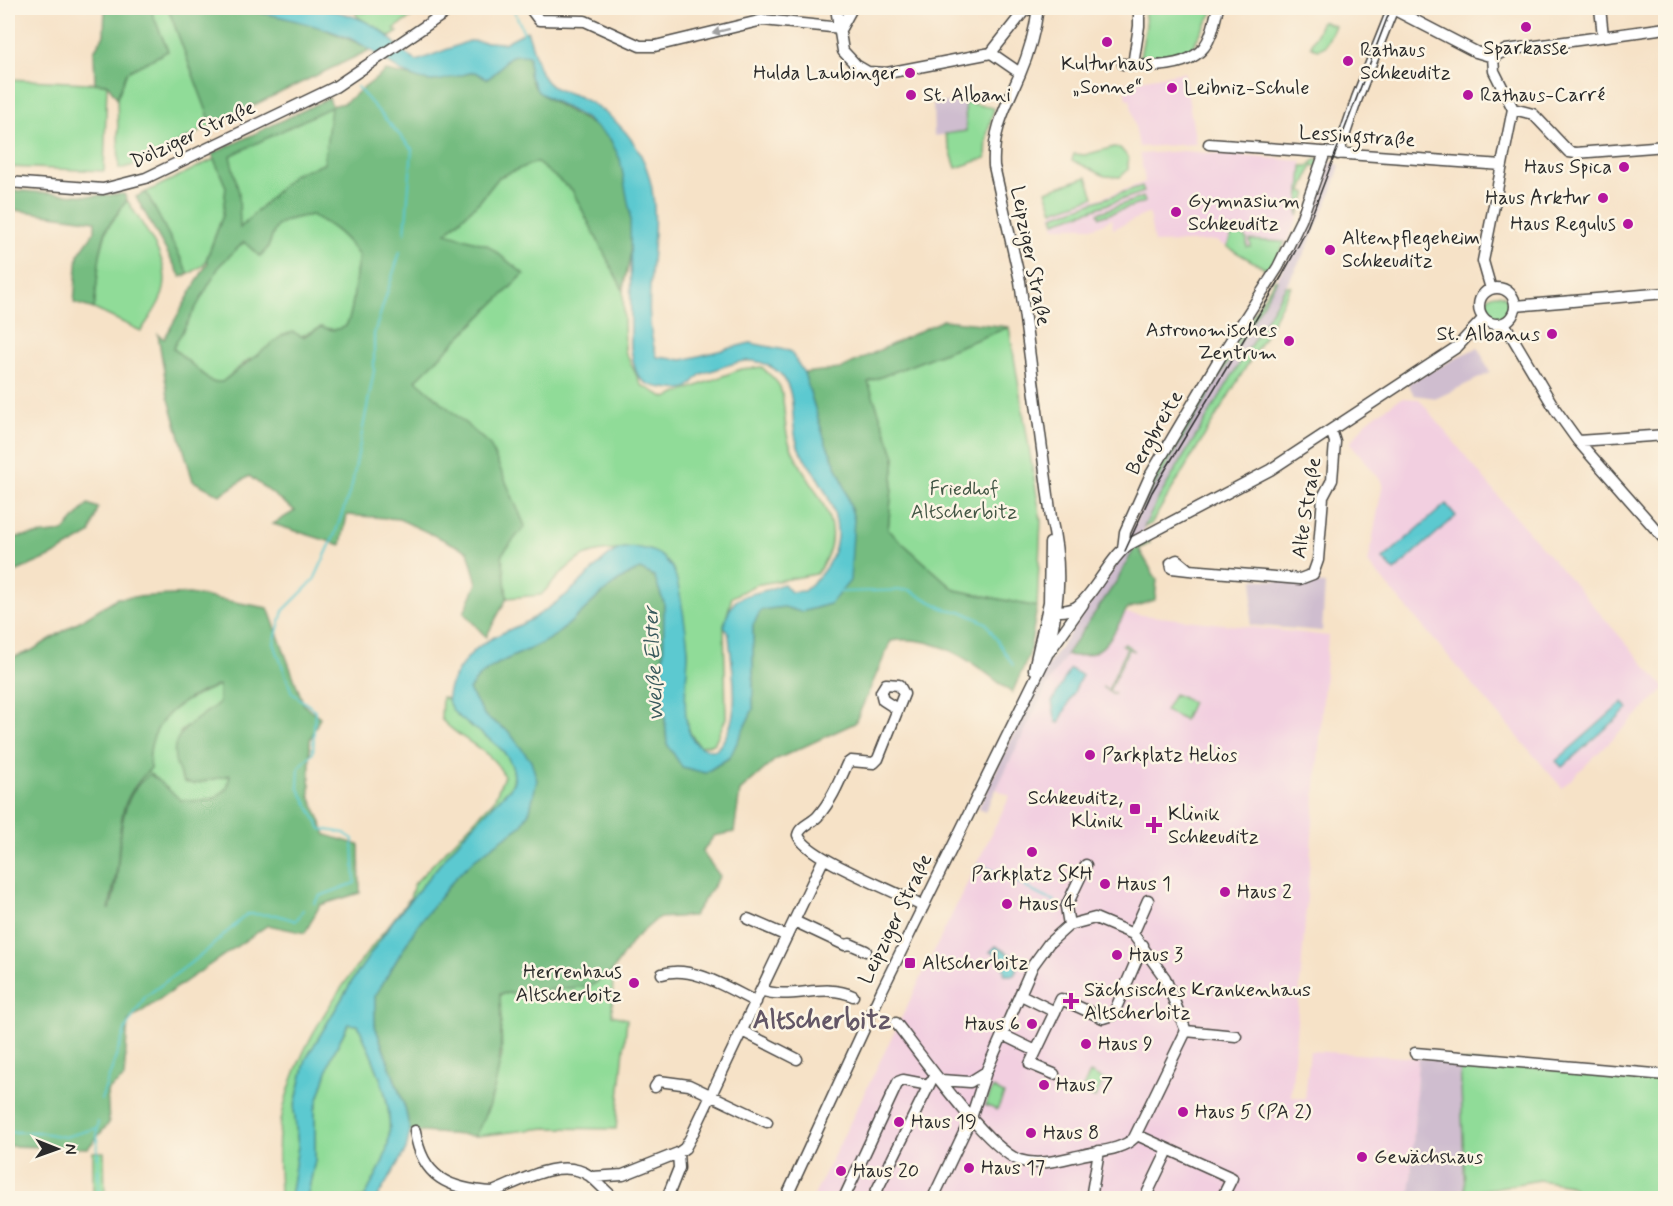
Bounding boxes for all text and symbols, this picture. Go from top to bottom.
marker: Sparkasse [1519,20,1533,34]
one-way arrow [712,27,730,36]
marker: Kulturhaus „Sonne“ [1100,35,1114,49]
place label: Sparkasse [1483,35,1569,62]
place label: Rathaus Schkeuditz [1360,37,1451,87]
place label: Kulturhaus „Sonne“ [1061,51,1153,101]
marker: Rathaus Schkeuditz [1341,54,1355,68]
place label: Hulda Laubinger [753,60,899,87]
marker: Hulda Laubinger [903,66,917,80]
place label: Leibniz-Schule [1184,75,1310,102]
marker: Leibniz-Schule [1165,81,1179,95]
place label: St. Albani [923,82,1011,109]
place label: Rathaus-Carré [1480,82,1605,109]
marker: St. Albani [904,88,918,102]
marker: Rathaus-Carré [1461,88,1475,102]
street label: Dölziger Straße [126,94,260,177]
street label: Lessingstraße [1298,119,1416,157]
place label: Haus Spica [1524,154,1612,181]
marker: Haus Spica [1617,160,1631,174]
street label: Leipziger Straße [1002,184,1057,329]
place label: Haus Arktur [1485,185,1591,212]
place label: Gymnasium Schkeuditz [1188,188,1300,238]
marker: Haus Arktur [1596,191,1610,205]
marker: Gymnasium Schkeuditz [1169,205,1183,219]
place label: Haus Regulus [1510,211,1616,238]
marker: Haus Regulus [1621,217,1635,231]
place label: Altenpflegeheim Schkeuditz [1342,225,1480,275]
marker: Altenpflegeheim Schkeuditz [1323,243,1337,257]
place label: Astronomisches Zentrum [1146,317,1277,367]
place label: St. Albanus [1437,321,1540,348]
marker: St. Albanus [1545,327,1559,341]
marker: Astronomisches Zentrum [1282,334,1296,348]
street label: Bergbreite [1120,386,1191,481]
street label: Alte Straße [1286,455,1328,561]
park label: Friedhof Altscherbitz [911,476,1017,526]
water label: Weiße Elster [637,604,671,722]
place label: Parkplatz Helios [1102,742,1237,769]
marker: Parkplatz Helios [1083,748,1097,762]
place label: Schkeuditz, Klinik [1028,785,1123,835]
place label: Klinik Schkeuditz [1168,801,1259,851]
marker: Schkeuditz, Klinik [1128,802,1142,816]
marker: Klinik Schkeuditz [1145,816,1163,834]
marker: Parkplatz SKH [1025,845,1039,859]
street label: Leipziger Straße [853,849,940,989]
place label: Parkplatz SKH [971,861,1093,888]
place label: Haus 1 [1117,871,1171,898]
marker: Haus 1 [1098,877,1112,891]
place label: Haus 2 [1237,879,1292,906]
marker: Haus 2 [1218,885,1232,899]
place label: Haus 4 [1019,891,1076,918]
marker: Haus 4 [1000,897,1014,911]
place label: Haus 3 [1129,942,1183,969]
marker: Haus 3 [1110,948,1124,962]
place label: Altscherbitz [922,950,1029,977]
marker: Altscherbitz [903,956,917,970]
place label: Herrenhaus Altscherbitz [515,959,622,1009]
marker: Herrenhaus Altscherbitz [627,976,641,990]
place label: Sächsisches Krankenhaus Altscherbitz [1084,977,1311,1027]
marker: Sächsisches Krankenhaus Altscherbitz [1062,992,1080,1010]
district label: Altscherbitz [753,1004,891,1038]
place label: Haus 6 [965,1011,1020,1038]
marker: Haus 6 [1025,1017,1039,1031]
place label: Haus 9 [1098,1031,1153,1058]
marker: Haus 9 [1079,1037,1093,1051]
place label: Haus 7 [1056,1072,1113,1099]
marker: Haus 7 [1037,1078,1051,1092]
place label: Haus 5 (PA 2) [1195,1099,1311,1126]
marker: Haus 5 (PA 2) [1176,1105,1190,1119]
place label: Haus 19 [911,1109,977,1136]
marker: Haus 19 [892,1115,906,1129]
north arrow [27,1119,87,1179]
place label: Haus 8 [1043,1120,1099,1147]
marker: Haus 8 [1024,1126,1038,1140]
text: N [60,1144,81,1155]
place label: Gewächshaus [1374,1144,1483,1171]
marker: Gewächshaus [1355,1150,1369,1164]
place label: Haus 17 [981,1155,1045,1182]
place label: Haus 20 [853,1158,919,1185]
marker: Haus 17 [962,1161,976,1175]
marker: Haus 20 [834,1164,848,1178]

